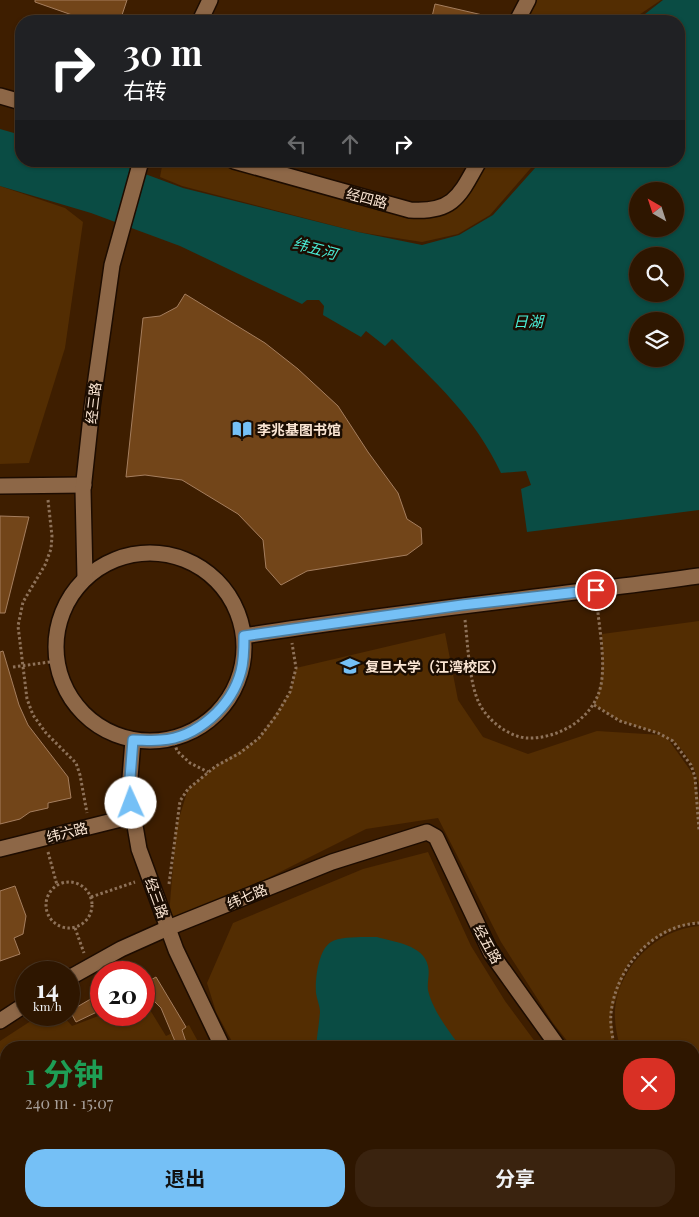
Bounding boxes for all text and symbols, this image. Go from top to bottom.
text: 30 m [123,28,203,75]
icon: right [40,35,105,100]
text: 右转 [123,75,167,105]
icon: left [283,130,311,158]
icon: ahead [336,130,364,158]
icon: right [389,130,417,158]
north arrow [629,182,684,238]
map controls [629,182,684,367]
street label: 经四路 [344,183,390,213]
water label: 纬五河 [291,233,342,264]
button: search [629,247,684,302]
water label: 日湖 [513,311,545,331]
button: layers [629,312,684,367]
street label: 经三路 [81,381,105,425]
library icon: 李兆基图书馆 [231,418,253,440]
place label: 李兆基图书馆 [257,420,341,439]
pin [575,569,617,611]
icon: arrive [582,576,610,604]
school or university icon: 复旦大学（江湾校区） [339,655,361,677]
place label: 复旦大学（江湾校区） [365,657,505,676]
position arrow [104,776,156,828]
street label: 纬六路 [44,818,90,846]
street label: 经三路 [141,875,173,921]
street label: 纬七路 [224,879,270,913]
street label: 经五路 [470,921,506,967]
speed limit sign: 20 [90,961,155,1026]
text: 14 [36,971,59,1004]
text: km/h [33,998,62,1014]
text: 1 分钟 [25,1053,103,1093]
button: close [623,1058,675,1110]
text: 240 m · 15:07 [25,1092,113,1113]
button: 退出 [25,1149,345,1207]
button: 分享 [355,1149,675,1207]

